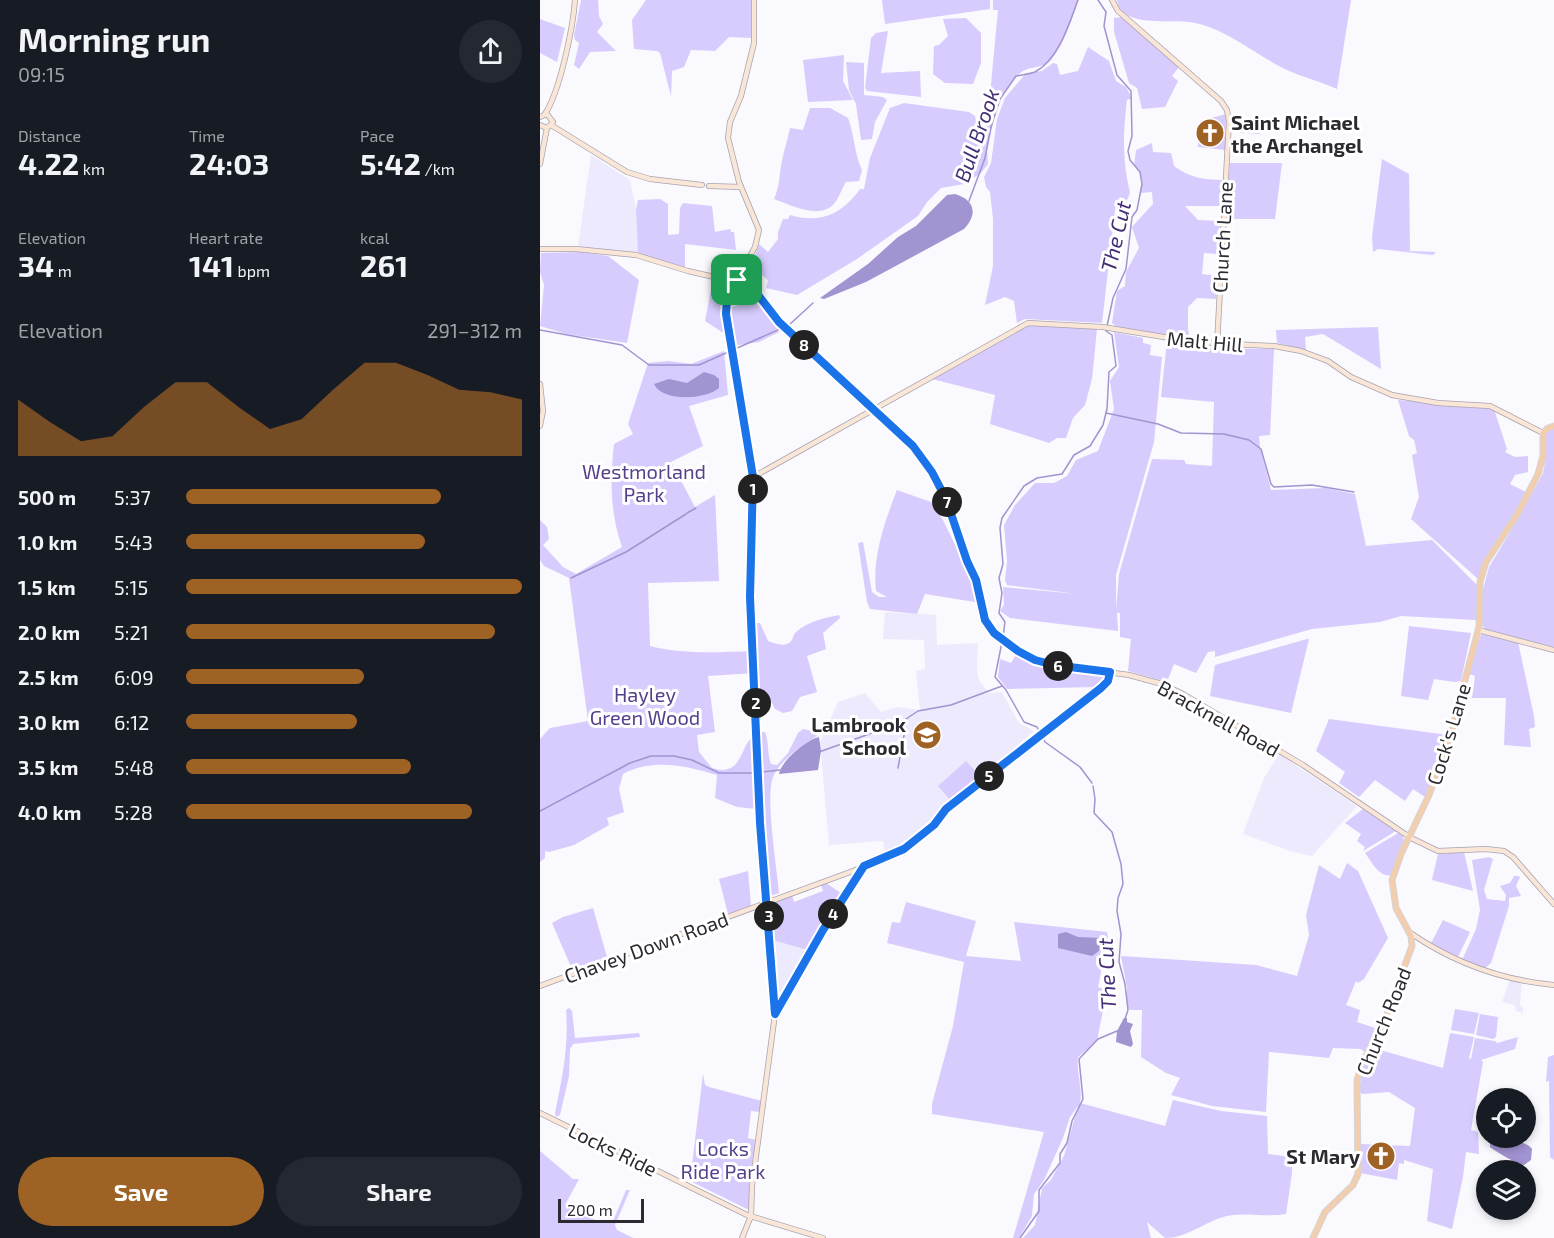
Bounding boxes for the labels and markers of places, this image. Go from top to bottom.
place label: Saint Michael the Archangel [1231,110,1363,157]
church icon: Saint Michael the Archangel [1194,117,1226,149]
pin [711,254,762,305]
pin: 8 [789,330,819,360]
pin: 1 [738,474,768,504]
pin: 7 [932,487,962,517]
pin: 6 [1043,651,1073,681]
pin: 2 [741,688,771,718]
place label: Lambrook School [811,712,907,759]
school or university icon: Lambrook School [911,719,943,751]
pin: 5 [974,761,1004,791]
pin: 4 [818,899,848,929]
pin: 3 [754,901,784,931]
church icon: St Mary [1365,1140,1397,1172]
place label: St Mary [1286,1144,1361,1169]

